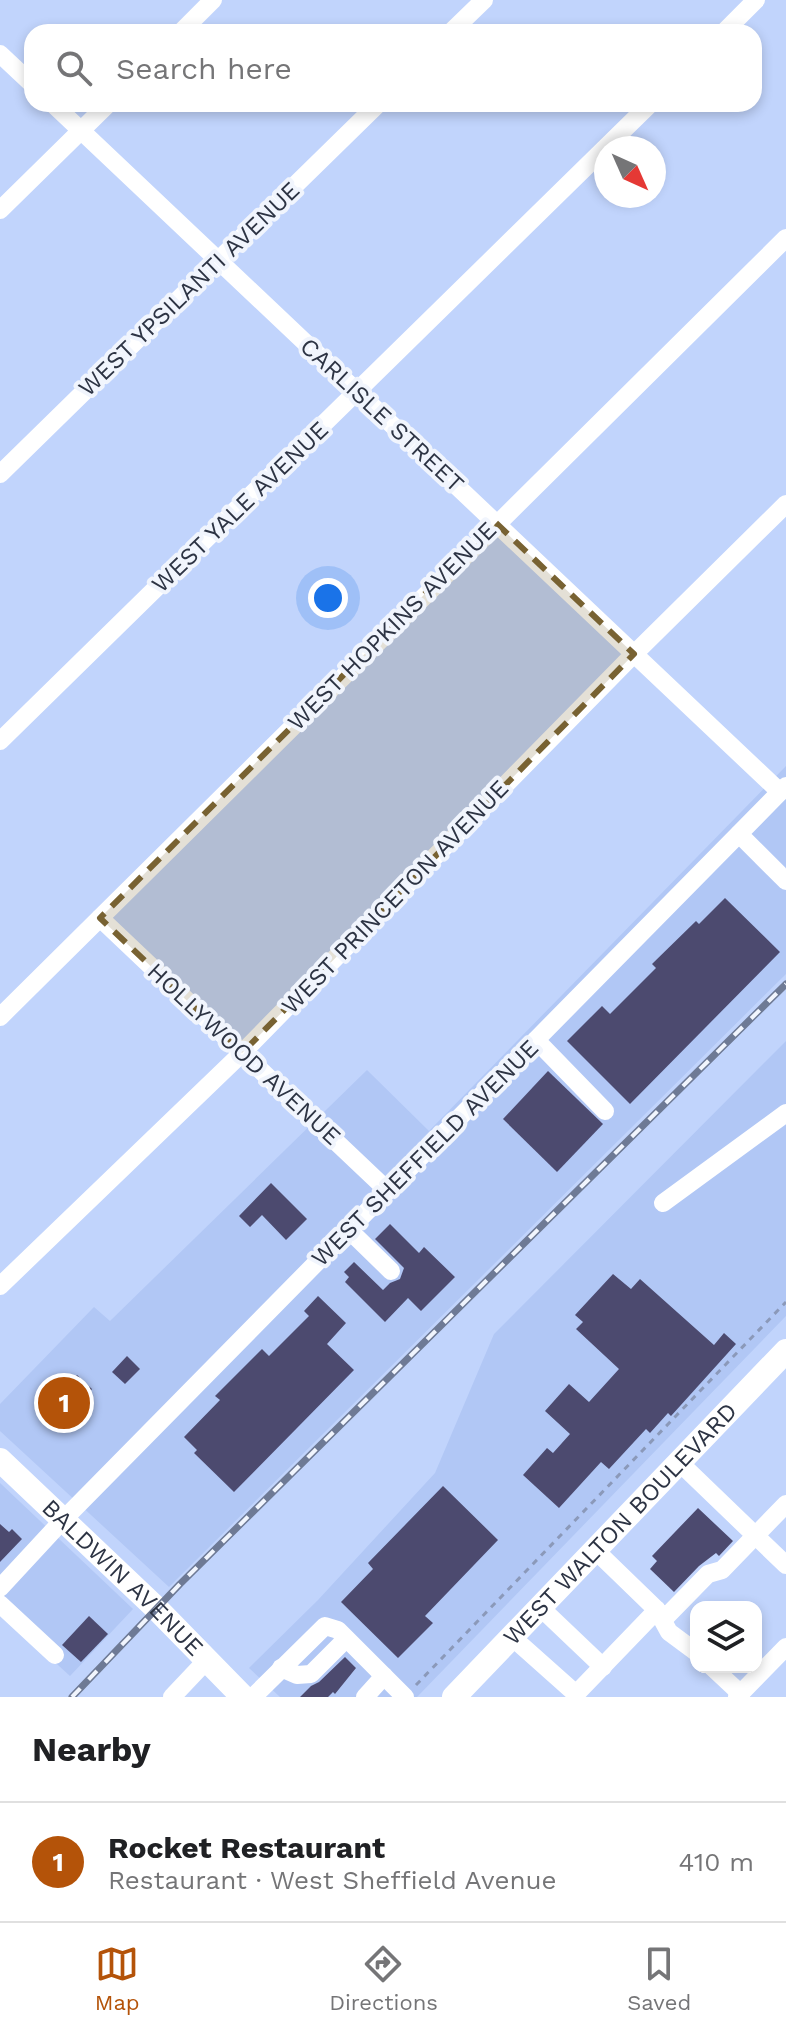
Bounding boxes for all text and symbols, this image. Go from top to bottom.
search box [24,24,762,112]
icon: search [52,46,96,90]
text: Search here [116,51,292,86]
north arrow [594,136,666,208]
street label: WEST YPSILANTI AVENUE [73,176,305,402]
street label: CARLISLE STREET [294,332,470,498]
street label: WEST YALE AVENUE [146,416,334,598]
street label: WEST HOPKINS AVENUE [282,516,502,736]
your location [308,578,348,618]
street label: WEST PRINCETON AVENUE [276,774,514,1020]
street label: HOLLYWOOD AVENUE [142,957,346,1151]
street label: WEST SHEFFIELD AVENUE [306,1034,544,1272]
pin: 1 [38,1373,90,1433]
street label: WEST WALTON BOULEVARD [498,1397,743,1651]
street label: BALDWIN AVENUE [36,1494,209,1662]
map controls [690,1601,762,1673]
button: layers [690,1601,762,1673]
text: Nearby [32,1729,151,1769]
text: Rocket Restaurant [108,1830,385,1865]
text: 1 [52,1847,64,1877]
text: 410 m [679,1847,754,1877]
text: Restaurant · West Sheffield Avenue [108,1865,557,1895]
tab: Map [95,1942,140,2015]
tab: Directions [329,1942,438,2015]
tab: Saved [627,1942,691,2015]

